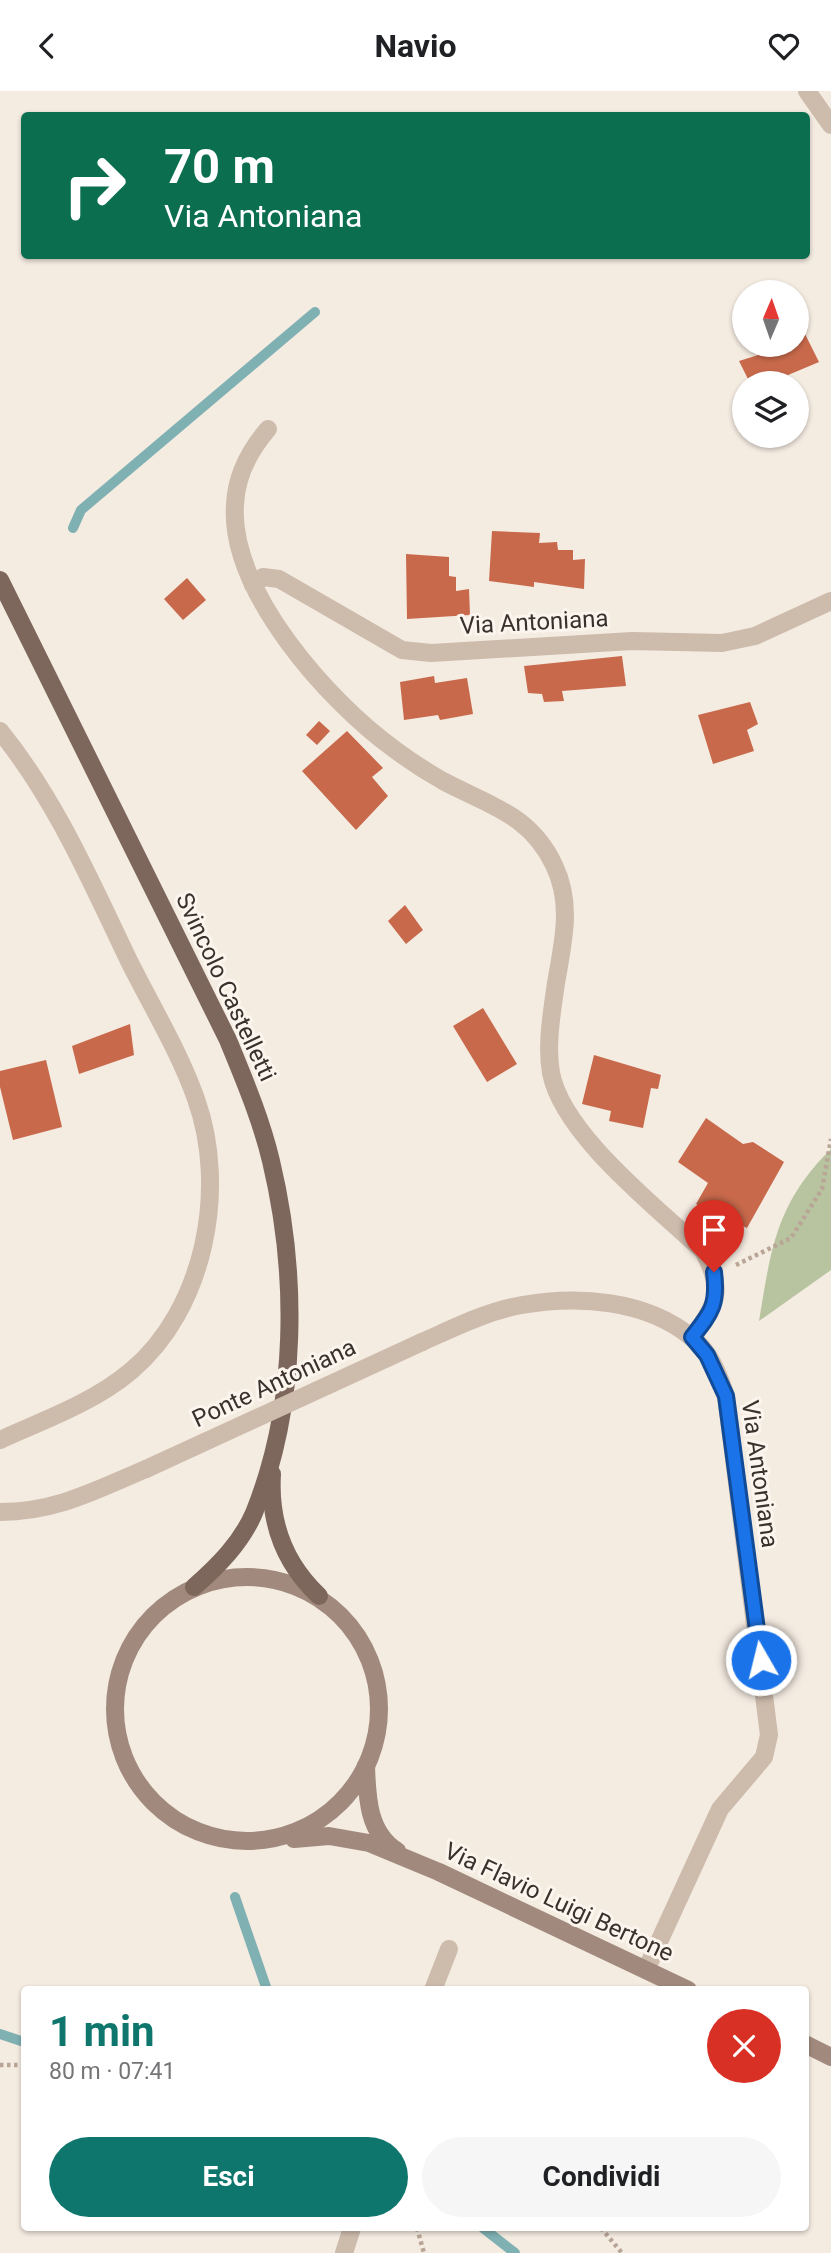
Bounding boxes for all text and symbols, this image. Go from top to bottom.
icon: back [28,27,66,65]
text: Navio [374,27,457,65]
icon: heart [765,27,803,65]
text: 70 m [164,138,275,195]
icon: right [49,140,140,231]
text: Via Antoniana [164,197,362,235]
north arrow [732,280,808,357]
map controls [732,280,809,448]
button: layers [732,371,809,448]
street label: Via Antoniana [459,604,609,640]
street label: Svincolo Castelletti [170,889,282,1085]
pin [684,1200,744,1272]
icon: arrive [695,1211,733,1249]
street label: Ponte Antoniana [188,1333,360,1433]
street label: Via Antoniana [736,1398,784,1550]
position arrow [724,1623,798,1697]
street label: Via Flavio Luigi Bertone [440,1837,678,1967]
text: 1 min [49,2007,155,2056]
button: close [707,2009,781,2083]
text: 80 m · 07:41 [49,2058,175,2085]
button: Esci [49,2137,408,2217]
button: Condividi [422,2137,781,2217]

